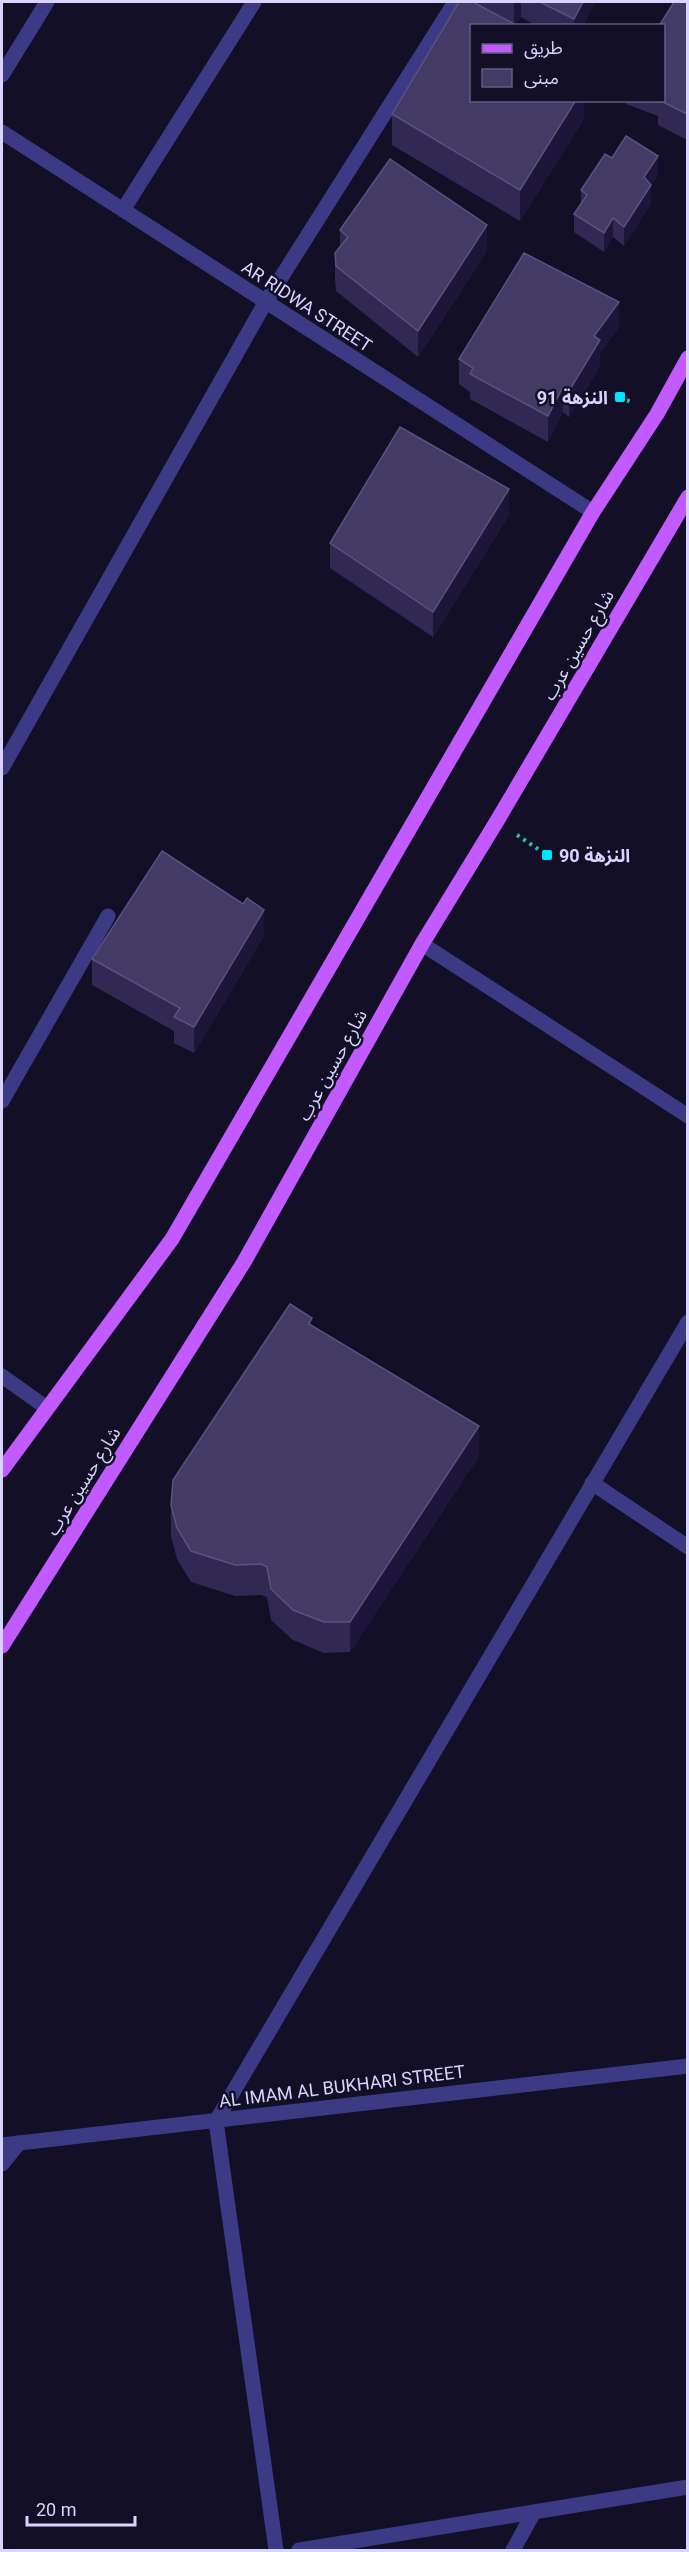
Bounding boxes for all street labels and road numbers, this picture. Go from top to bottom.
street label: AR RIDWA STREET [238,256,376,356]
street label: شارع حسين عرب [538,586,622,706]
street label: شارع حسين عرب [293,1006,375,1126]
street label: شارع حسين عرب [41,1423,128,1541]
street label: AL IMAM AL BUKHARI STREET [218,2060,466,2112]

